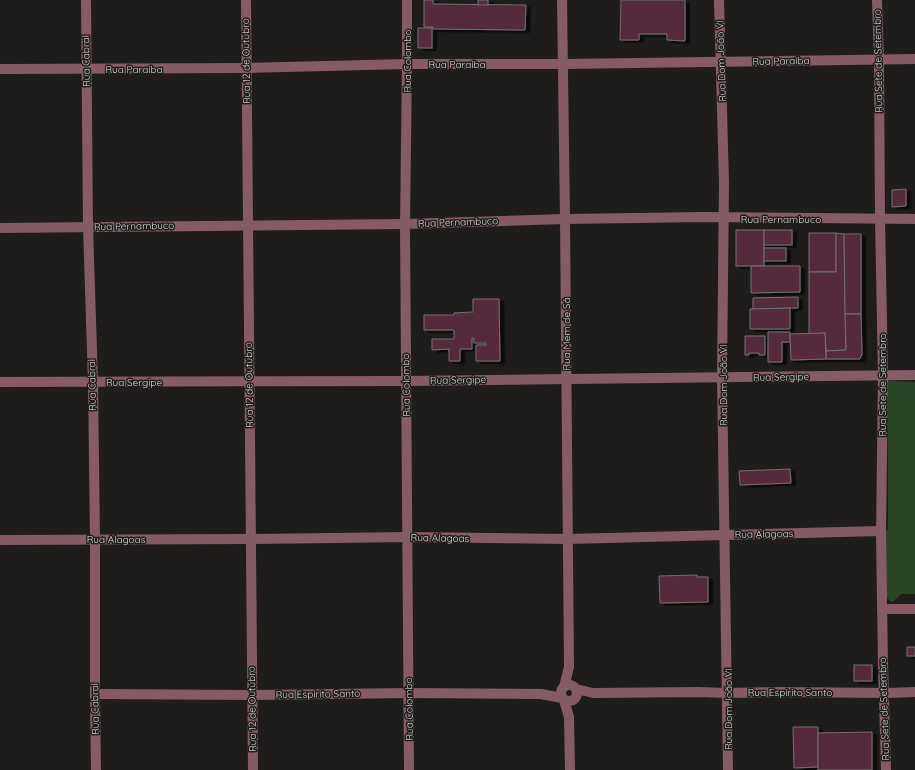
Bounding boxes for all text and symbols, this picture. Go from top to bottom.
street label: Rua Sete de Setembro [871,9,885,113]
street label: Rua 12 de Outubro [239,18,253,104]
street label: Rua Dom João VI [713,20,729,102]
street label: Rua Colombo [401,29,414,93]
street label: Rua Cabral [79,35,93,87]
street label: Rua Paraíba [752,54,810,68]
street label: Rua Paraíba [428,58,486,71]
street label: Rua Paraíba [105,63,163,76]
street label: Rua Pernambuco [741,213,821,226]
street label: Rua Pernambuco [418,214,498,230]
street label: Rua Pernambuco [94,219,174,233]
street label: Rua Mem de Sá [560,298,573,370]
street label: Rua Sete de Setembro [876,333,889,437]
street label: Rua 12 de Outubro [242,342,256,428]
street label: Rua Dom João VI [717,344,730,426]
street label: Rua Colombo [399,353,413,417]
street label: Rua Cabral [85,359,99,411]
street label: Rua Sergipe [753,370,810,384]
street label: Rua Sergipe [430,373,487,387]
street label: Rua Sergipe [106,376,162,389]
street label: Rua Alagoas [735,527,794,541]
street label: Rua Alagoas [411,531,470,545]
street label: Rua Alagoas [87,533,146,546]
street label: Rua Sete de Setembro [876,657,892,761]
street label: Rua 12 de Outubro [245,666,259,752]
street label: Rua Dom João VI [722,668,735,750]
street label: Rua Colombo [402,677,416,741]
street label: Rua Cabral [88,683,102,735]
street label: Rua Espírito Santo [748,686,832,699]
street label: Rua Espírito Santo [276,687,360,701]

